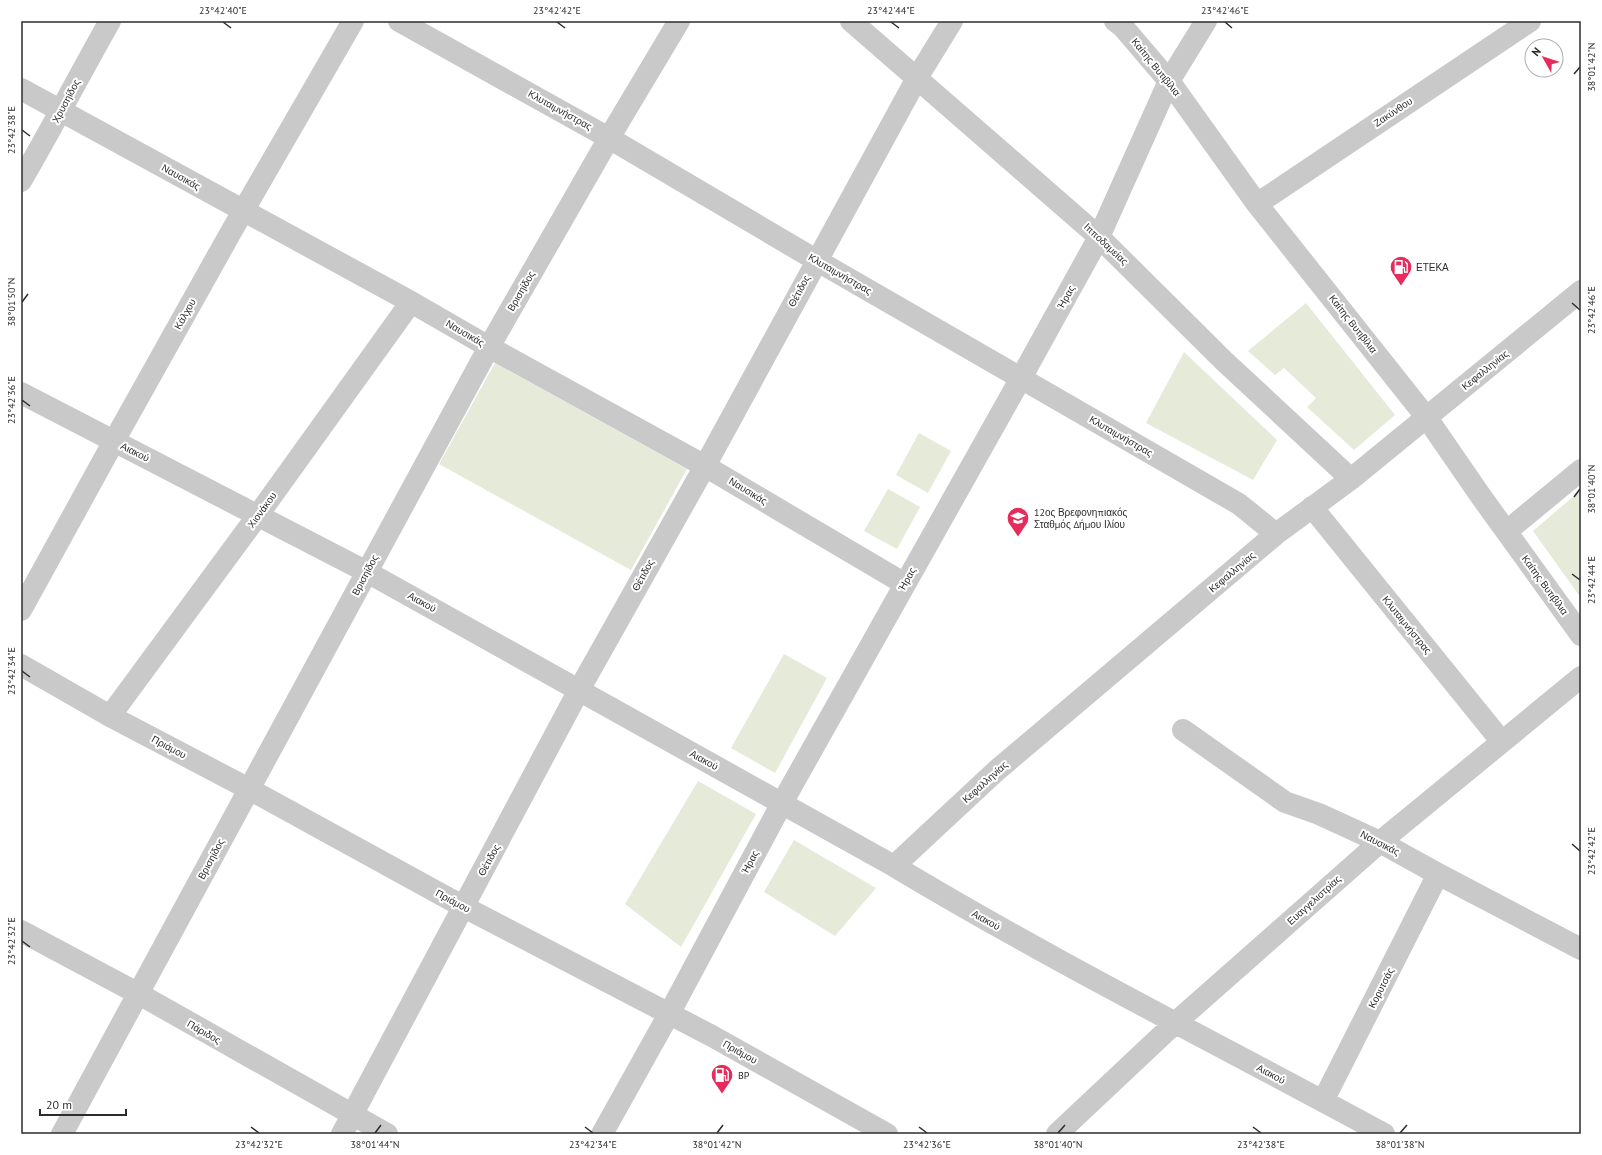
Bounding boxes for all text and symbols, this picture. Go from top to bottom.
text: 23°42'40"E [199,4,247,17]
text: 23°42'42"E [533,4,581,17]
text: 23°42'44"E [867,4,915,17]
text: 23°42'46"E [1201,4,1249,17]
street label: Καίτης Βυτιβίλια [1129,35,1183,99]
north arrow [1524,38,1564,78]
text: 38°01'42"N [1585,42,1598,92]
text: N [1529,44,1544,59]
street label: Χρυσηίδος [49,77,83,125]
street label: Κλυταιμνήστρας [526,87,594,133]
street label: Ζακύνθου [1371,94,1415,130]
text: 23°42'38"E [5,106,18,154]
street label: Ναυσικάς [159,161,203,193]
street label: Ιπποδαμείας [1081,220,1131,268]
street label: Κλυταιμνήστρας [806,251,874,298]
fuel station icon: ΕΤΕΚΑ [1388,254,1414,287]
place label: ΕΤΕΚΑ [1416,261,1449,274]
street label: Βρισηίδος [504,268,538,314]
street label: Θέτιδος [785,273,813,309]
text: 38°01'50"N [5,277,18,327]
street label: Ήρας [1054,283,1078,312]
text: 23°42'46"E [1585,286,1598,334]
street label: Καίτης Βυτιβίλια [1326,292,1380,356]
street label: Κάλχου [171,296,199,332]
street label: Ναυσικάς [443,317,487,349]
street label: Κεφαλληνίας [1459,347,1511,393]
text: 23°42'36"E [5,376,18,424]
street label: Κλυταιμνήστρας [1087,413,1155,460]
street label: Αιακού [118,439,152,465]
text: 38°01'40"N [1585,464,1598,514]
street label: Ναυσικάς [727,475,770,508]
street label: Χιονάκου [245,490,279,530]
school or university icon: 12ος Βρεφονηπιακός Σταθμός Δήμου Ιλίου [1005,505,1031,538]
place label: 12ος Βρεφονηπιακός Σταθμός Δήμου Ιλίου [1034,506,1127,531]
street label: Κεφαλληνίας [1206,549,1258,595]
street label: Βρισηίδος [349,552,381,598]
street label: Καίτης Βυτιβίλια [1519,553,1571,618]
text: 23°42'44"E [1585,556,1598,604]
street label: Θέτιδος [629,557,657,593]
street label: Ήρας [895,565,919,594]
street label: Αιακού [405,589,439,615]
street label: Κλυταιμνήστρας [1380,593,1435,657]
text: 23°42'34"E [5,647,18,695]
street label: Πριάμου [149,732,189,762]
street label: Αιακού [687,747,721,773]
street label: Κεφαλληνίας [960,758,1011,806]
text: 23°42'42"E [1585,827,1598,875]
street label: Ναυσικάς [1358,828,1402,858]
street label: Βρισηίδος [195,836,227,882]
street label: Θέτιδος [475,842,503,878]
street label: Ήρας [738,848,762,877]
street label: Ευαγγελιστρίας [1284,872,1344,928]
street label: Πριάμου [433,886,473,916]
street label: Αιακού [969,907,1003,933]
text: 23°42'32"E [5,917,18,965]
street label: Κορυτσάς [1365,965,1397,1010]
street label: Πάριδος [185,1017,223,1047]
street label: Πριάμου [720,1037,760,1067]
street label: Αιακού [1254,1061,1288,1087]
fuel station icon: BP [709,1062,735,1095]
place label: BP [738,1069,750,1082]
scale bar [40,1091,126,1117]
text: 20 m [46,1097,72,1112]
text: 23°42'32"E [235,1138,283,1151]
text: 38°01'44"N [350,1138,400,1151]
text: 23°42'34"E [569,1138,617,1151]
text: 38°01'42"N [692,1138,742,1151]
text: 23°42'36"E [903,1138,951,1151]
text: 38°01'40"N [1033,1138,1083,1151]
text: 23°42'38"E [1237,1138,1285,1151]
text: 38°01'38"N [1375,1138,1425,1151]

